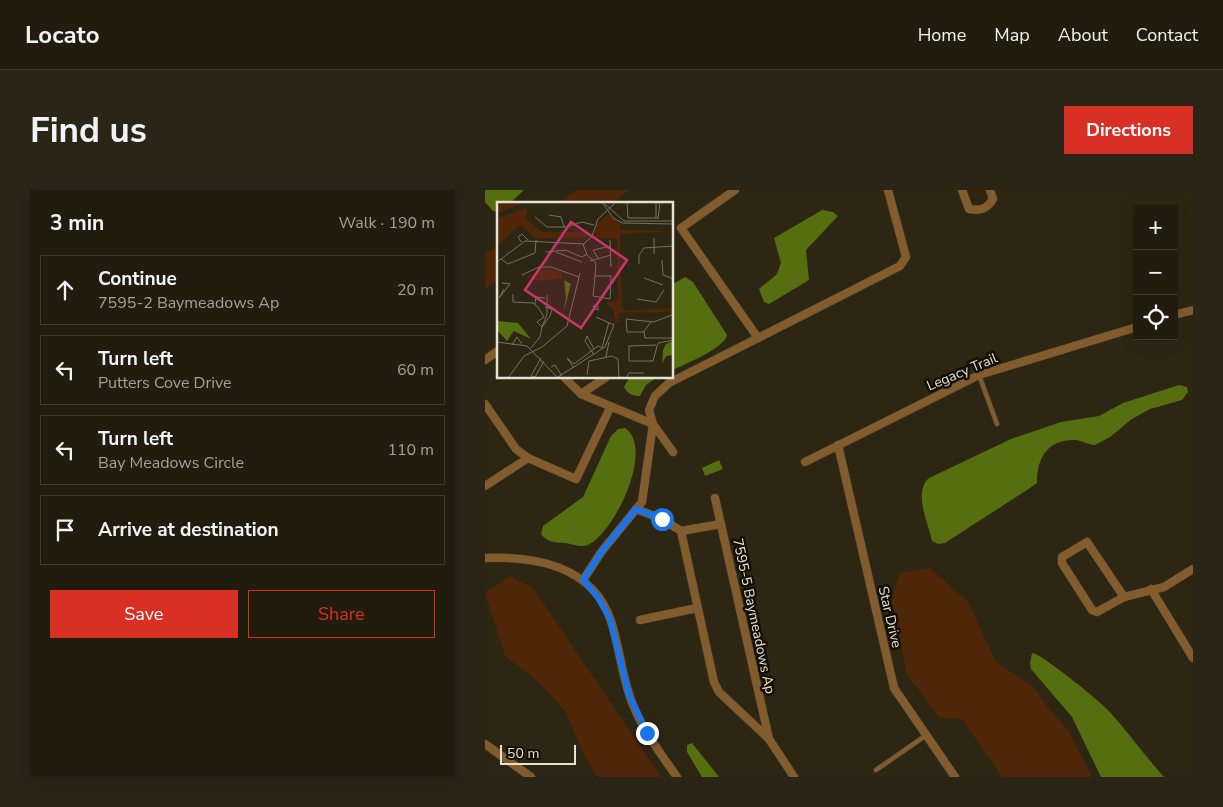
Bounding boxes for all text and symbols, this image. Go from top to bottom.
text: Locato [25,19,100,51]
text: Home [918,23,966,47]
text: Map [994,23,1030,47]
text: About [1058,23,1108,47]
text: Contact [1136,23,1198,47]
button: Directions [1064,106,1193,154]
text: Find us [30,107,147,154]
inset map [497,202,674,379]
map controls [1133,205,1178,340]
button: + [1133,205,1178,250]
text: 3 min [50,209,104,237]
text: Walk · 190 m [339,212,435,234]
button: − [1133,250,1178,295]
text: Continue [98,266,177,292]
icon: ahead [51,276,79,304]
text: 20 m [397,279,434,301]
text: 7595-2 Baymeadows Ap [98,292,279,314]
button: locate [1133,295,1178,340]
text: Turn left [98,346,173,372]
street label: Legacy Trail [924,348,1001,395]
icon: left [51,356,79,384]
text: 60 m [397,359,434,381]
text: Putters Cove Drive [98,372,232,394]
text: Turn left [98,426,173,452]
icon: left [51,436,79,464]
text: 110 m [387,439,434,461]
text: Bay Meadows Circle [98,452,244,474]
route start [651,508,674,531]
icon: arrive [51,516,79,544]
text: Arrive at destination [98,517,279,543]
street label: 7595-5 Baymeadows Ap [728,536,780,696]
street label: Star Drive [874,584,906,650]
button: Save [50,590,238,638]
button: Share [248,590,435,638]
route end [636,722,659,745]
scale bar [500,742,576,765]
text: 50 m [507,744,539,763]

